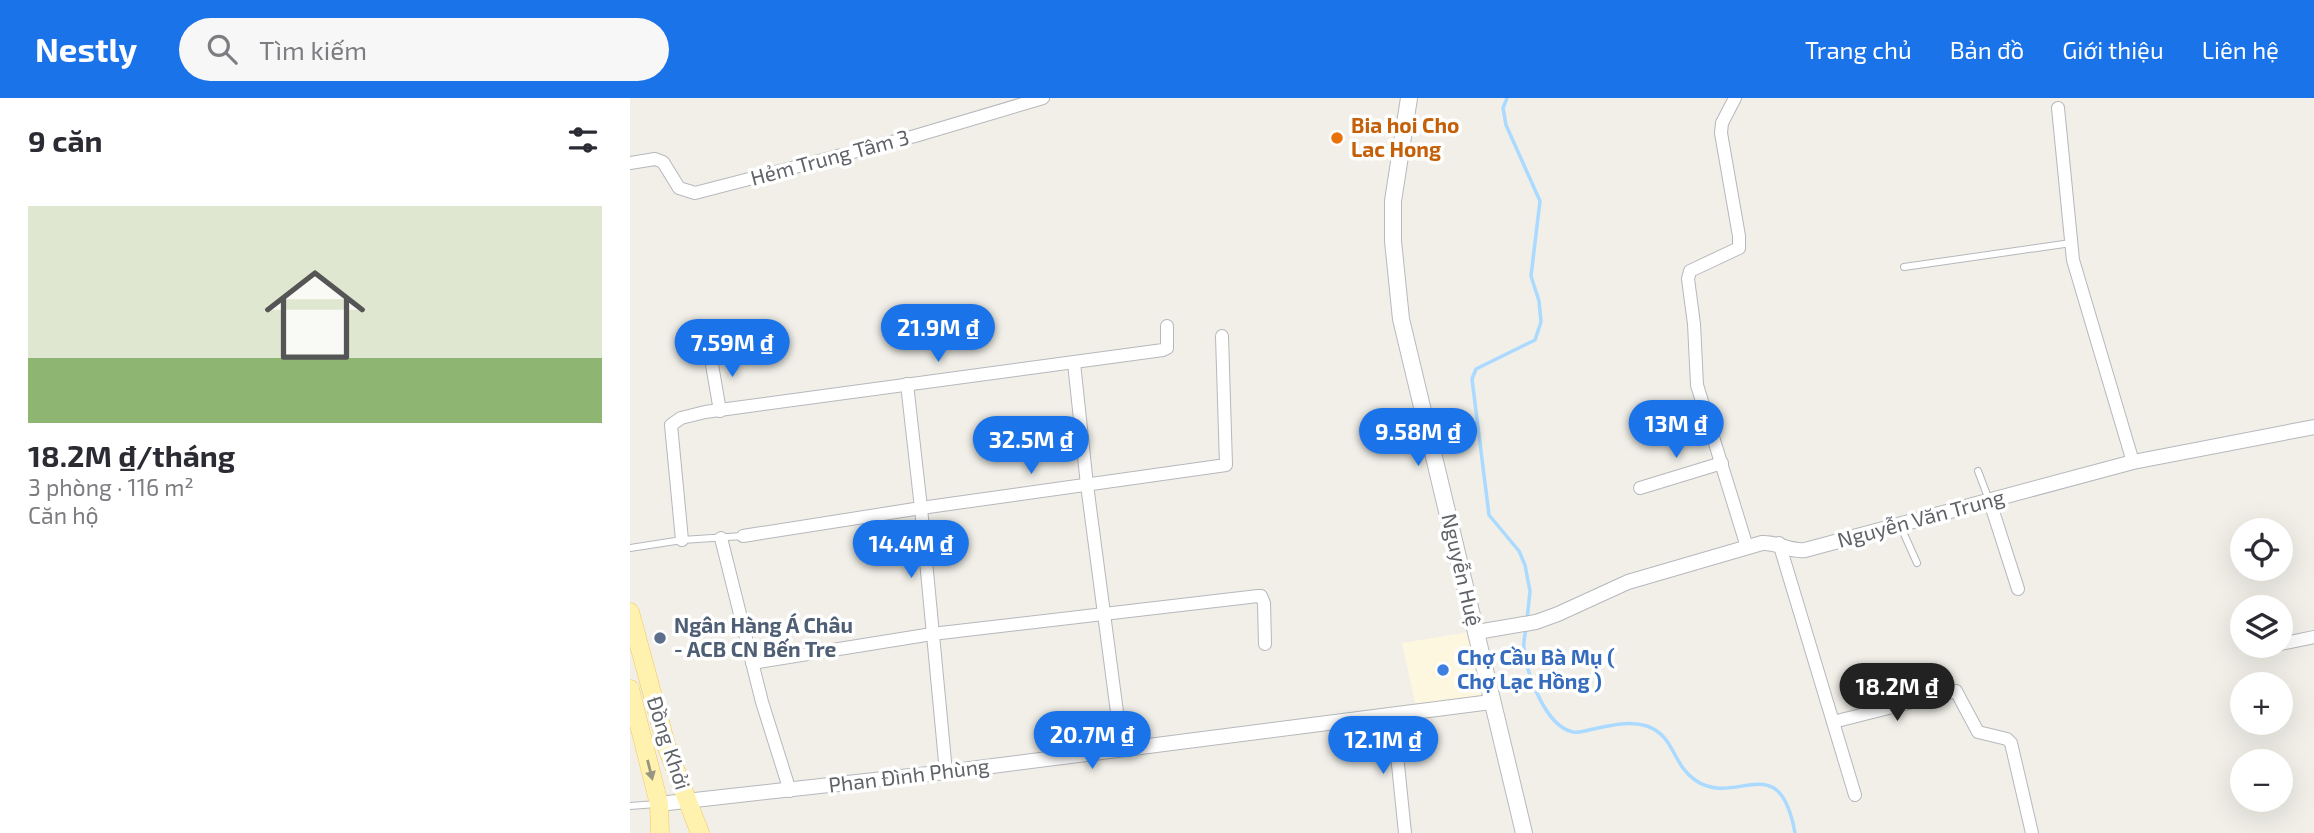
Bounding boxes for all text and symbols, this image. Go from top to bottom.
search box [179,18,669,81]
text: Nestly [35,29,137,69]
icon: search [203,30,241,68]
text: Tìm kiếm [259,34,367,65]
text: Trang chủ [1805,35,1912,64]
text: Bản đồ [1950,35,2024,64]
text: Giới thiệu [2062,35,2164,64]
text: Liên hệ [2202,35,2279,64]
place label: Bia hoi Cho Lac Hong [1351,112,1459,161]
icon: filters [564,121,602,159]
text: 9 căn [28,122,103,158]
street label: Hẻm Trung Tâm 3 [748,123,912,190]
marker: Bia hoi Cho Lac Hong [1329,130,1345,146]
icon: home [252,252,378,378]
pin: 21.9M ₫ [873,304,1003,364]
text: 21.9M ₫ [897,313,979,341]
pin: 7.59M ₫ [667,320,797,379]
text: 7.59M ₫ [691,328,773,356]
pin: 13M ₫ [1627,400,1725,460]
pin: 9.58M ₫ [1353,408,1483,468]
text: 13M ₫ [1645,409,1707,437]
pin: 32.5M ₫ [966,416,1096,476]
text: 9.58M ₫ [1375,417,1461,445]
text: 32.5M ₫ [989,425,1073,453]
text: 18.2M ₫/tháng [28,437,235,473]
text: 3 phòng · 116 m² [28,473,194,501]
street label: Nguyễn Văn Trung [1834,483,2007,552]
text: Căn hộ [28,501,99,529]
street label: Nguyễn Huệ [1437,511,1488,628]
map controls [2230,518,2293,812]
button: locate [2230,518,2293,581]
pin: 14.4M ₫ [846,520,976,580]
text: 14.4M ₫ [869,529,953,557]
button: layers [2230,595,2293,658]
place label: Ngân Hàng Á Châu - ACB CN Bến Tre [674,612,853,661]
marker: Ngân Hàng Á Châu - ACB CN Bến Tre [652,630,668,646]
place label: Chợ Cầu Bà Mụ ( Chợ Lạc Hồng ) [1457,644,1615,693]
marker: Chợ Cầu Bà Mụ ( Chợ Lạc Hồng ) [1435,662,1451,678]
pin: 18.2M ₫ [1832,664,1962,723]
text: 18.2M ₫ [1856,672,1938,700]
button: + [2230,672,2293,735]
street label: Đồng Khởi [643,693,696,792]
pin: 20.7M ₫ [1027,712,1157,771]
pin: 12.1M ₫ [1318,716,1448,776]
text: 20.7M ₫ [1050,720,1134,748]
text: 12.1M ₫ [1344,725,1422,753]
button: − [2230,749,2293,812]
street label: Phan Đình Phùng [827,752,991,797]
one-way arrow [645,760,656,782]

